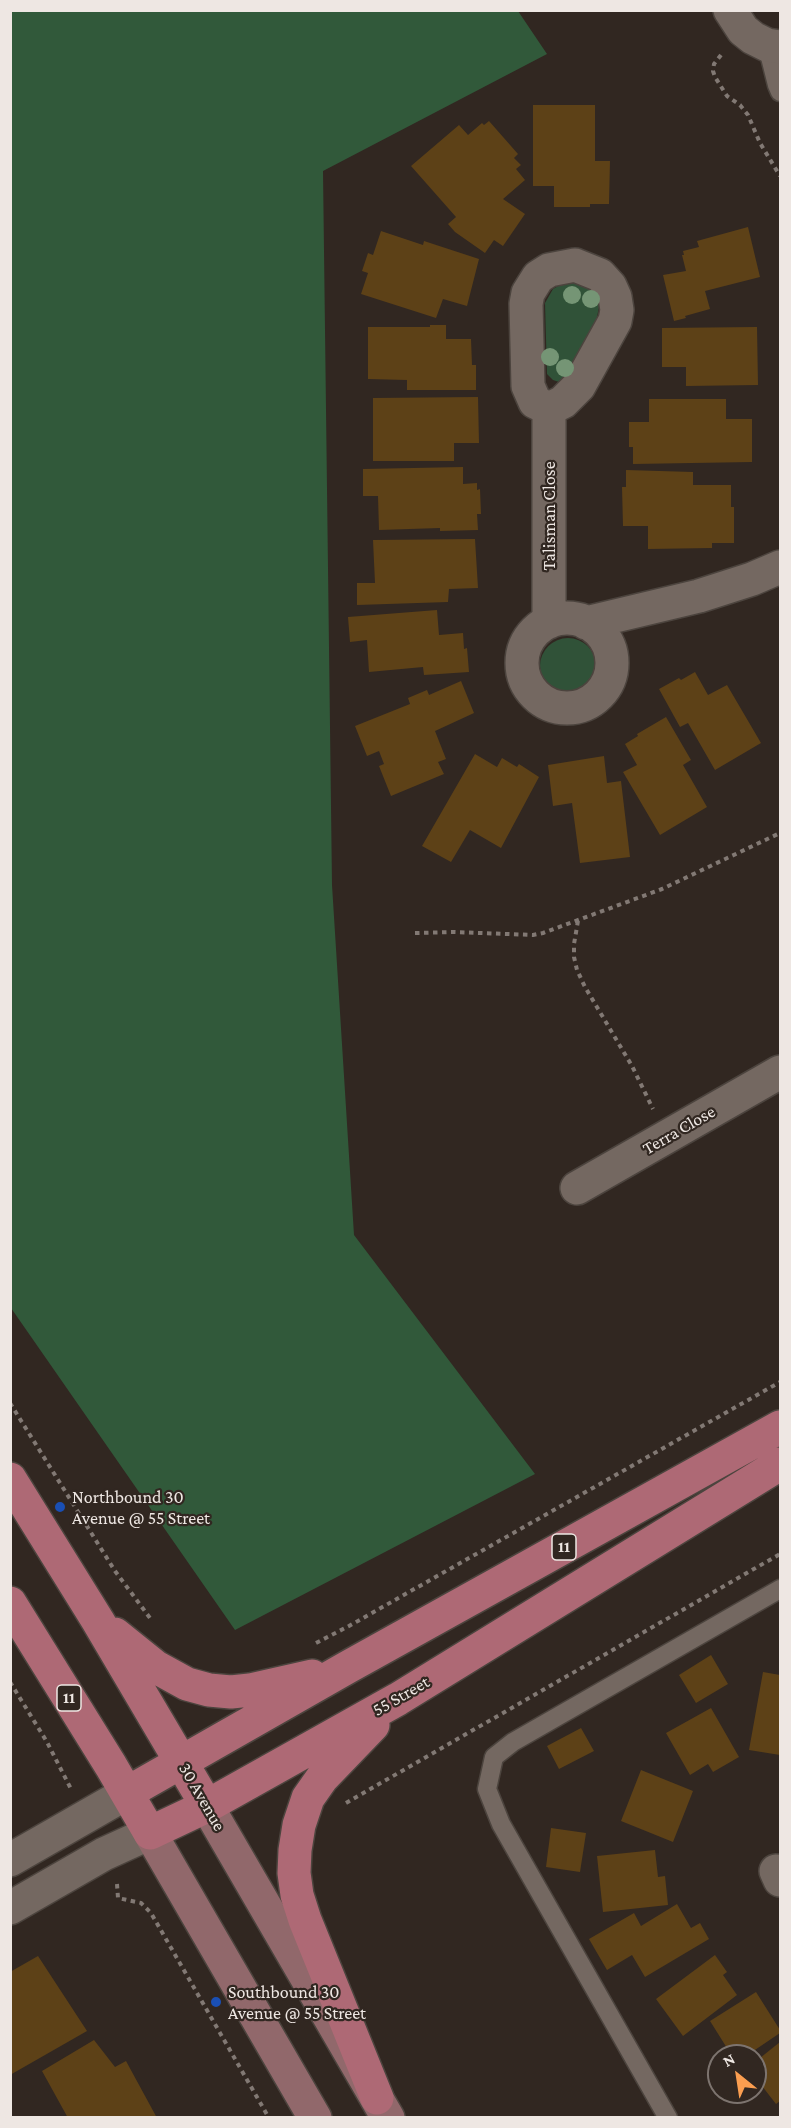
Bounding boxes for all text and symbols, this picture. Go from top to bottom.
street label: Talisman Close [538,461,560,571]
street label: Terra Close [639,1101,719,1159]
place label: Northbound 30 Avenue @ 55 Street [72,1486,210,1528]
marker: Northbound 30 Avenue @ 55 Street [53,1500,67,1514]
road number: 11 [552,1534,576,1560]
street label: 55 Street [369,1671,433,1721]
road number: 11 [57,1685,81,1711]
street label: 30 Avenue [174,1759,230,1835]
place label: Southbound 30 Avenue @ 55 Street [228,1981,366,2024]
marker: Southbound 30 Avenue @ 55 Street [209,1995,223,2009]
north arrow [707,2044,767,2104]
text: N [720,2050,738,2070]

